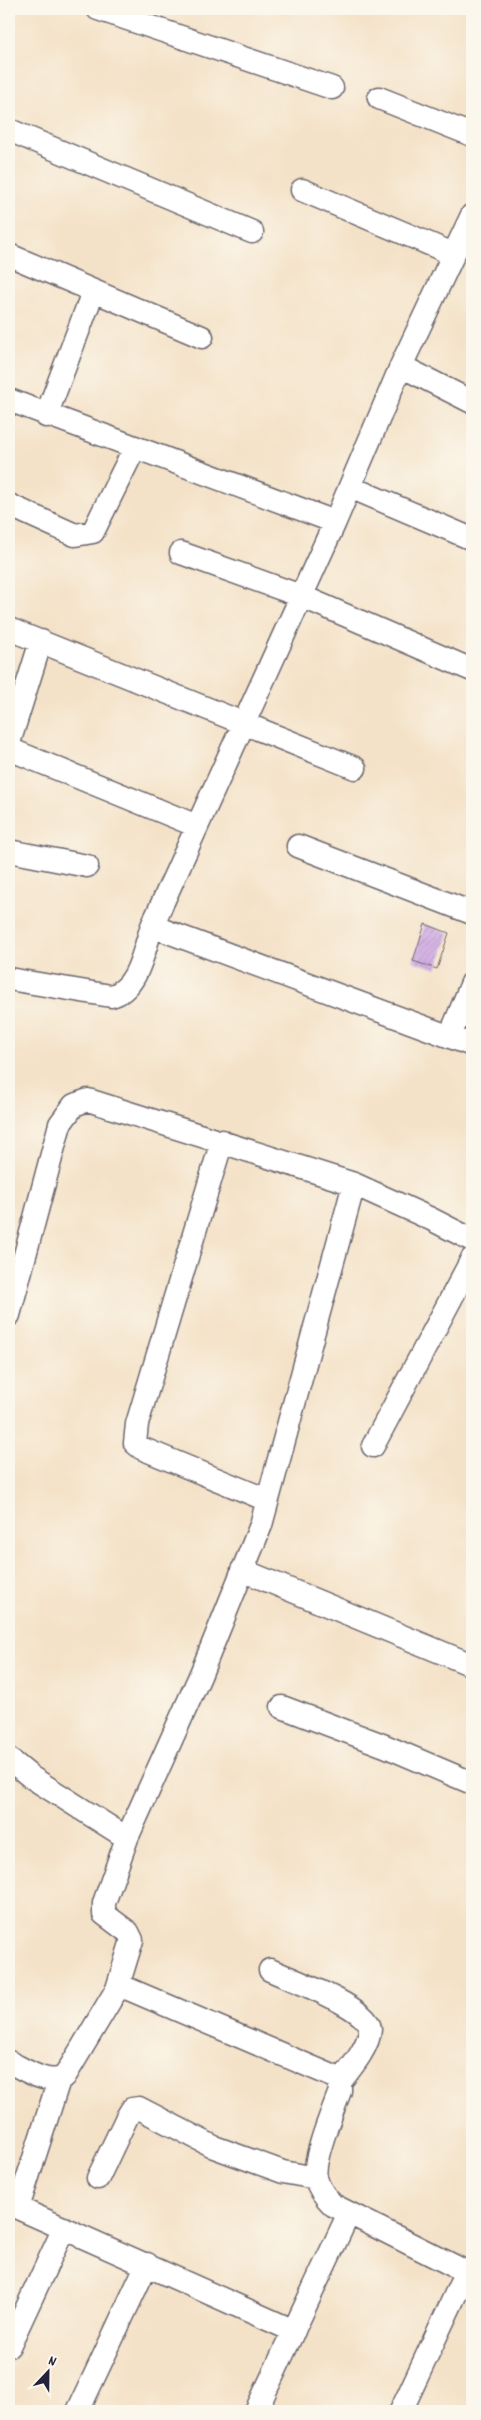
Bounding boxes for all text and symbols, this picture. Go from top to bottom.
north arrow [22,2348,72,2398]
text: N [45,2351,59,2372]

